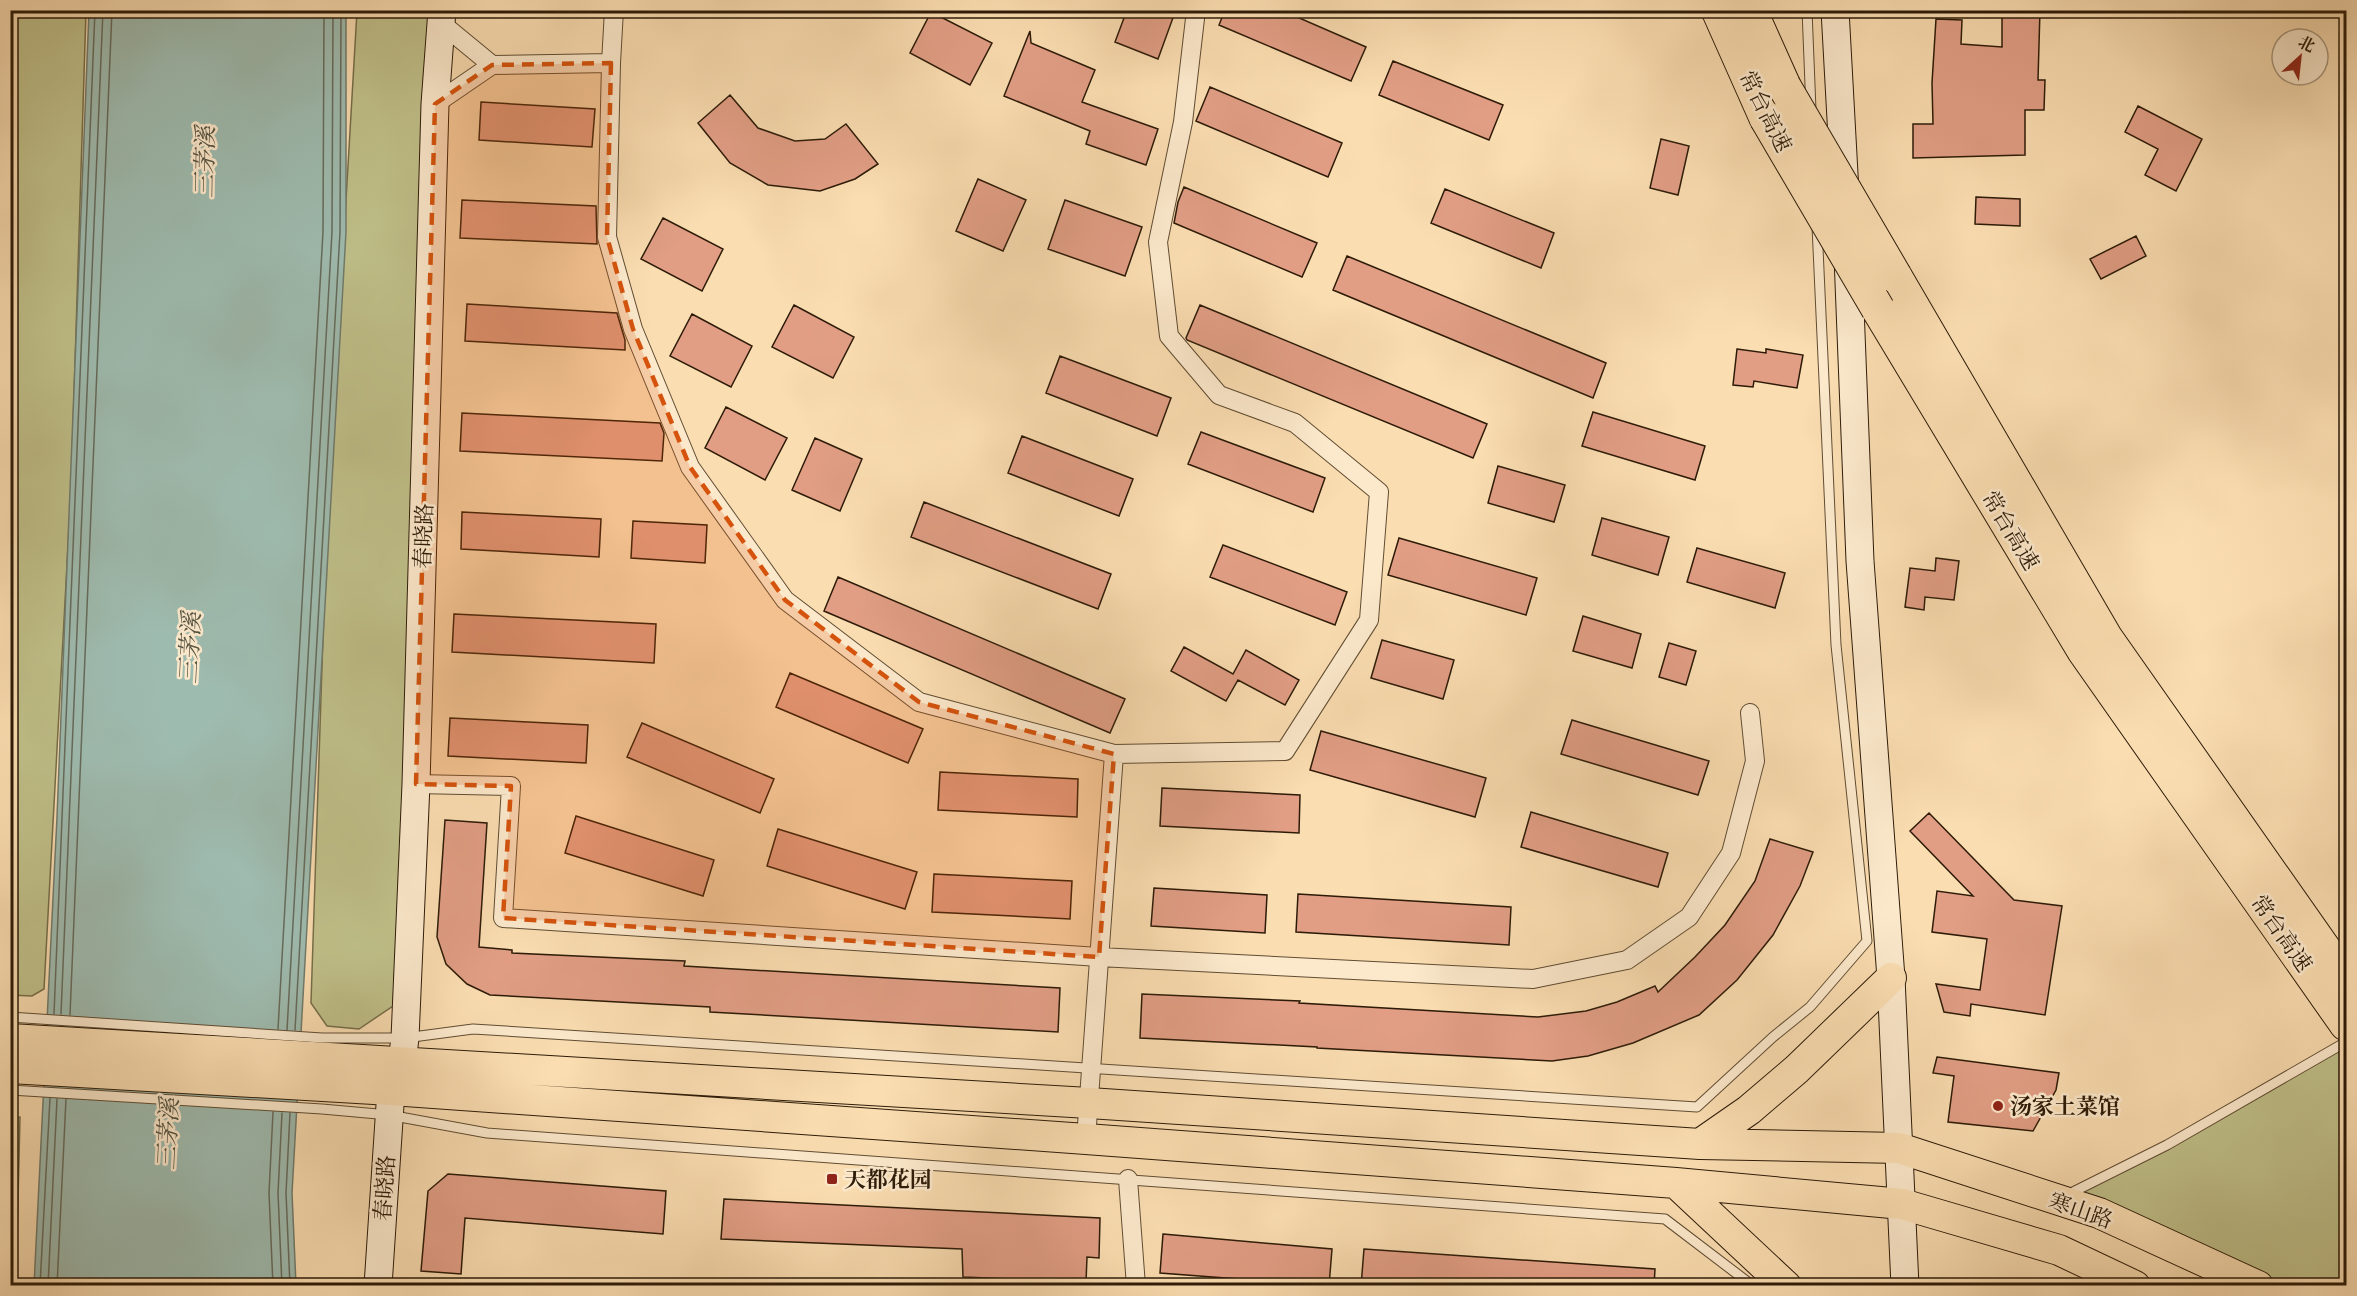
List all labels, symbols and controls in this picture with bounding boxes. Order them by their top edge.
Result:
north arrow [2270,27,2330,87]
text: 北 [2294,32,2318,59]
street label: 常台高速 [1730,66,1798,158]
water label: 三茅溪 [189,123,225,198]
street label: 常台高速 [1973,486,2045,577]
street label: 春晓路 [409,503,442,570]
water label: 三茅溪 [173,608,211,685]
street label: 常台高速 [2242,889,2318,979]
place label: 汤家土菜馆 [2010,1093,2120,1124]
water label: 三茅溪 [151,1094,189,1171]
marker: 汤家土菜馆 [1991,1099,2005,1113]
street label: 春晓路 [369,1154,404,1222]
place label: 天都花园 [844,1166,932,1197]
marker: 天都花园 [825,1172,839,1186]
street label: 寒山路 [2044,1187,2116,1238]

